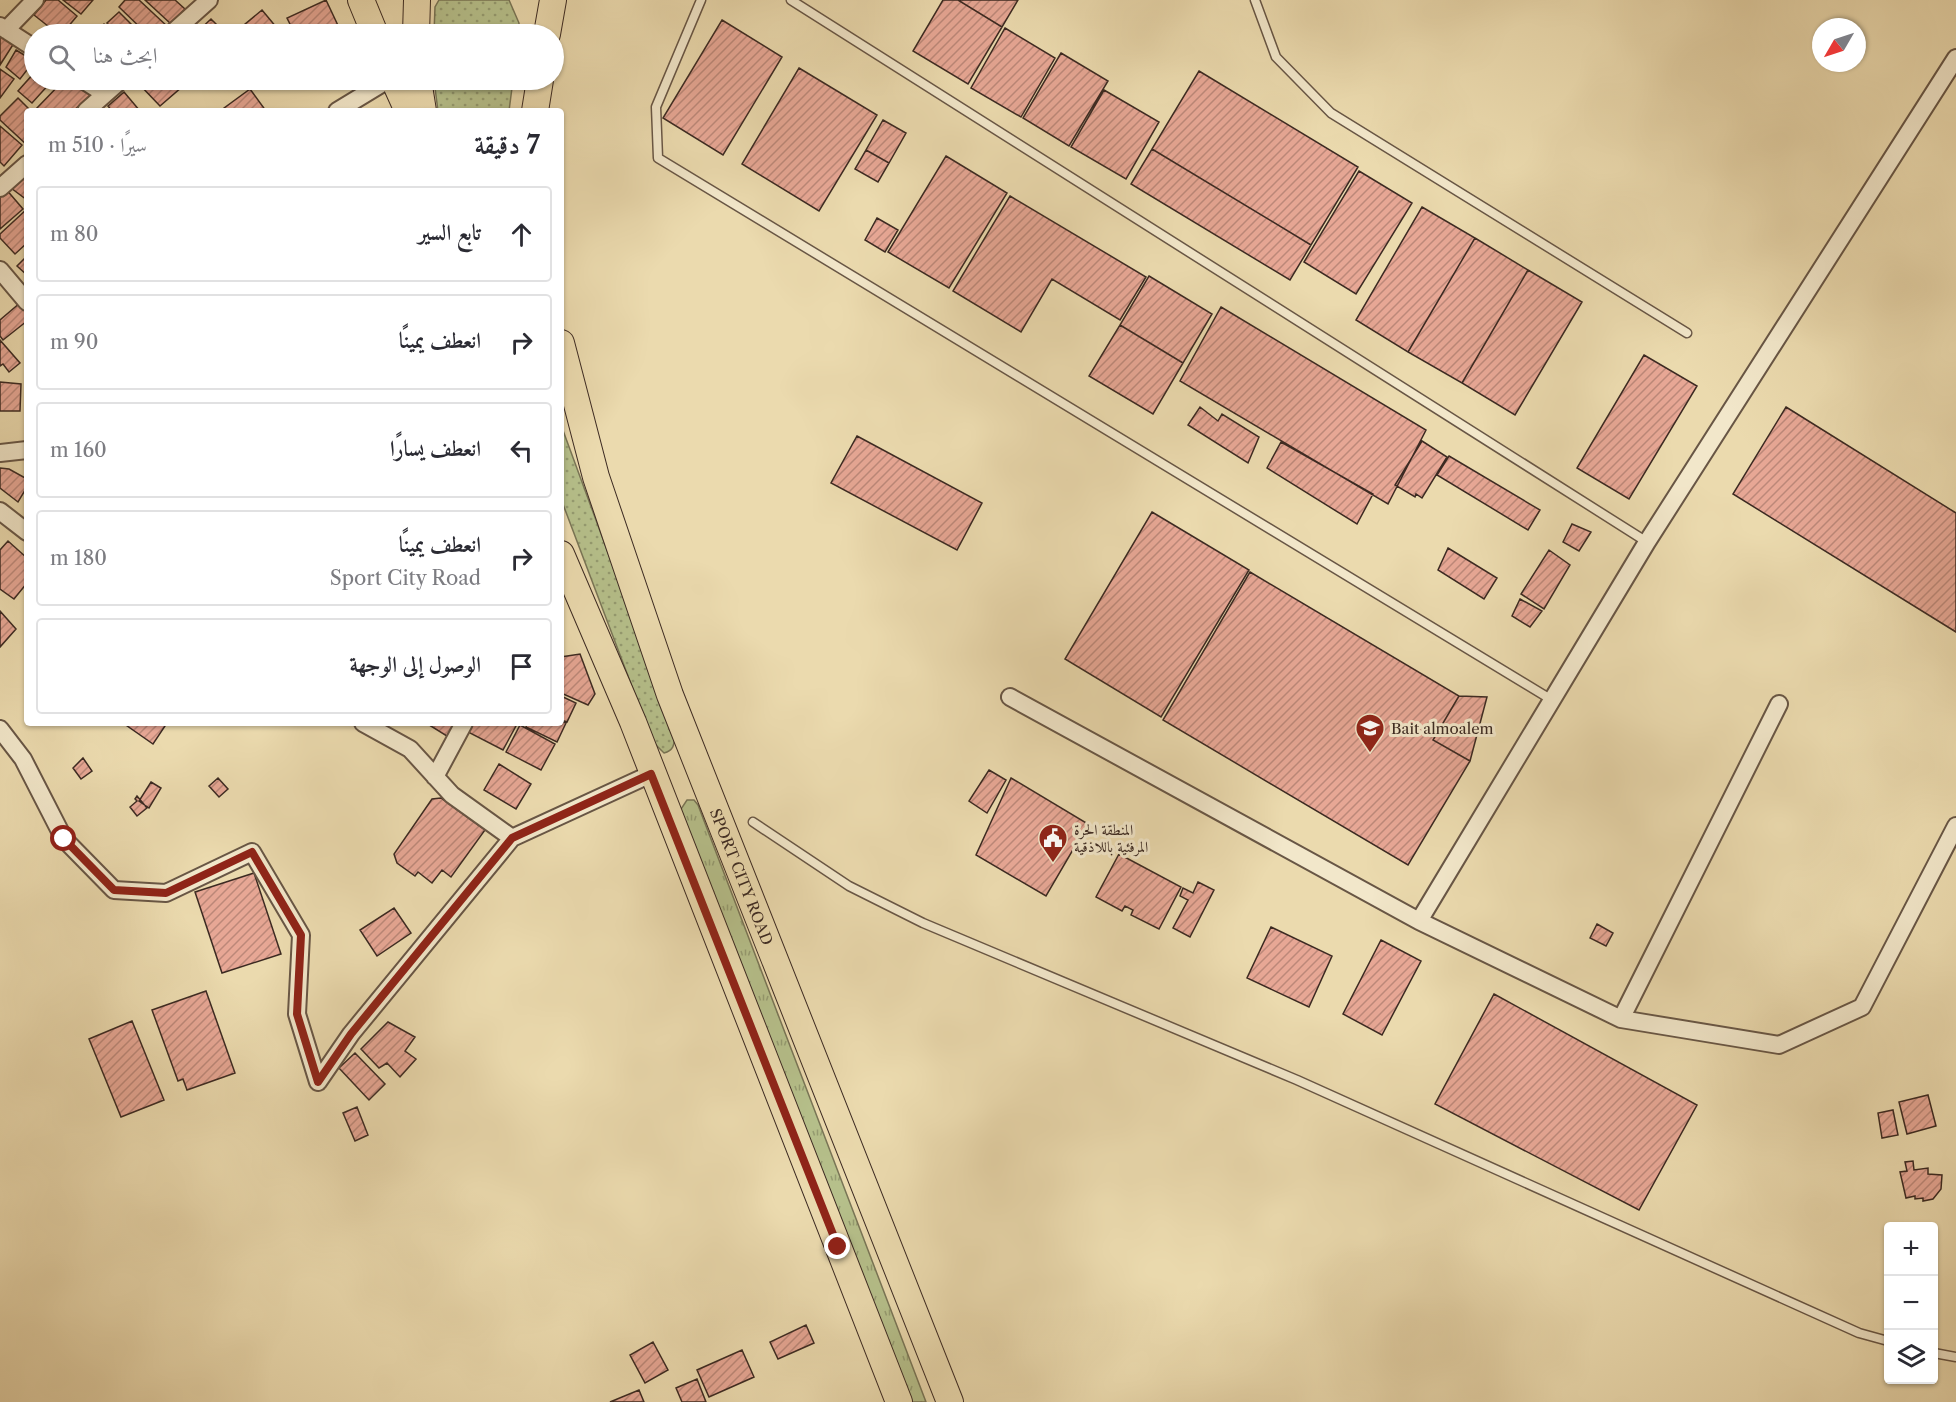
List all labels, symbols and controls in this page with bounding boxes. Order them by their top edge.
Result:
north arrow [1812,18,1866,72]
search box [24,24,564,90]
icon: search [45,41,78,74]
text: ابحث هنا [93,42,158,69]
text: 7 دقيقة [475,129,540,161]
text: سيرًا · 510 m [48,133,147,157]
icon: ahead [505,218,538,251]
text: تابع السير [418,219,481,246]
text: 80 m [50,222,99,246]
icon: right [505,326,538,359]
text: انعطف يمينًا [399,327,481,354]
text: 90 m [50,330,98,354]
icon: left [505,434,538,467]
text: انعطف يسارًا [390,435,481,462]
text: 160 m [50,438,107,462]
text: انعطف يمينًا [399,531,481,558]
icon: right [505,542,538,575]
text: 180 m [50,546,107,570]
text: Sport City Road [330,566,481,590]
icon: arrive [505,650,538,683]
text: الوصول إلى الوجهة [349,651,481,678]
school or university icon: Bait almoalem [1354,712,1386,754]
place label: Bait almoalem [1391,719,1494,738]
street label: SPORT CITY ROAD [706,805,778,948]
place label: المنطقة الحرة المرفئية باللاذقية [1074,820,1148,857]
public building icon: المنطقة الحرة المرفئية باللاذقية [1037,822,1069,864]
route start [50,825,76,851]
map controls [1884,1222,1938,1384]
button: + [1884,1222,1938,1276]
route end [824,1233,850,1259]
button: − [1884,1276,1938,1330]
button: layers [1884,1330,1938,1384]

